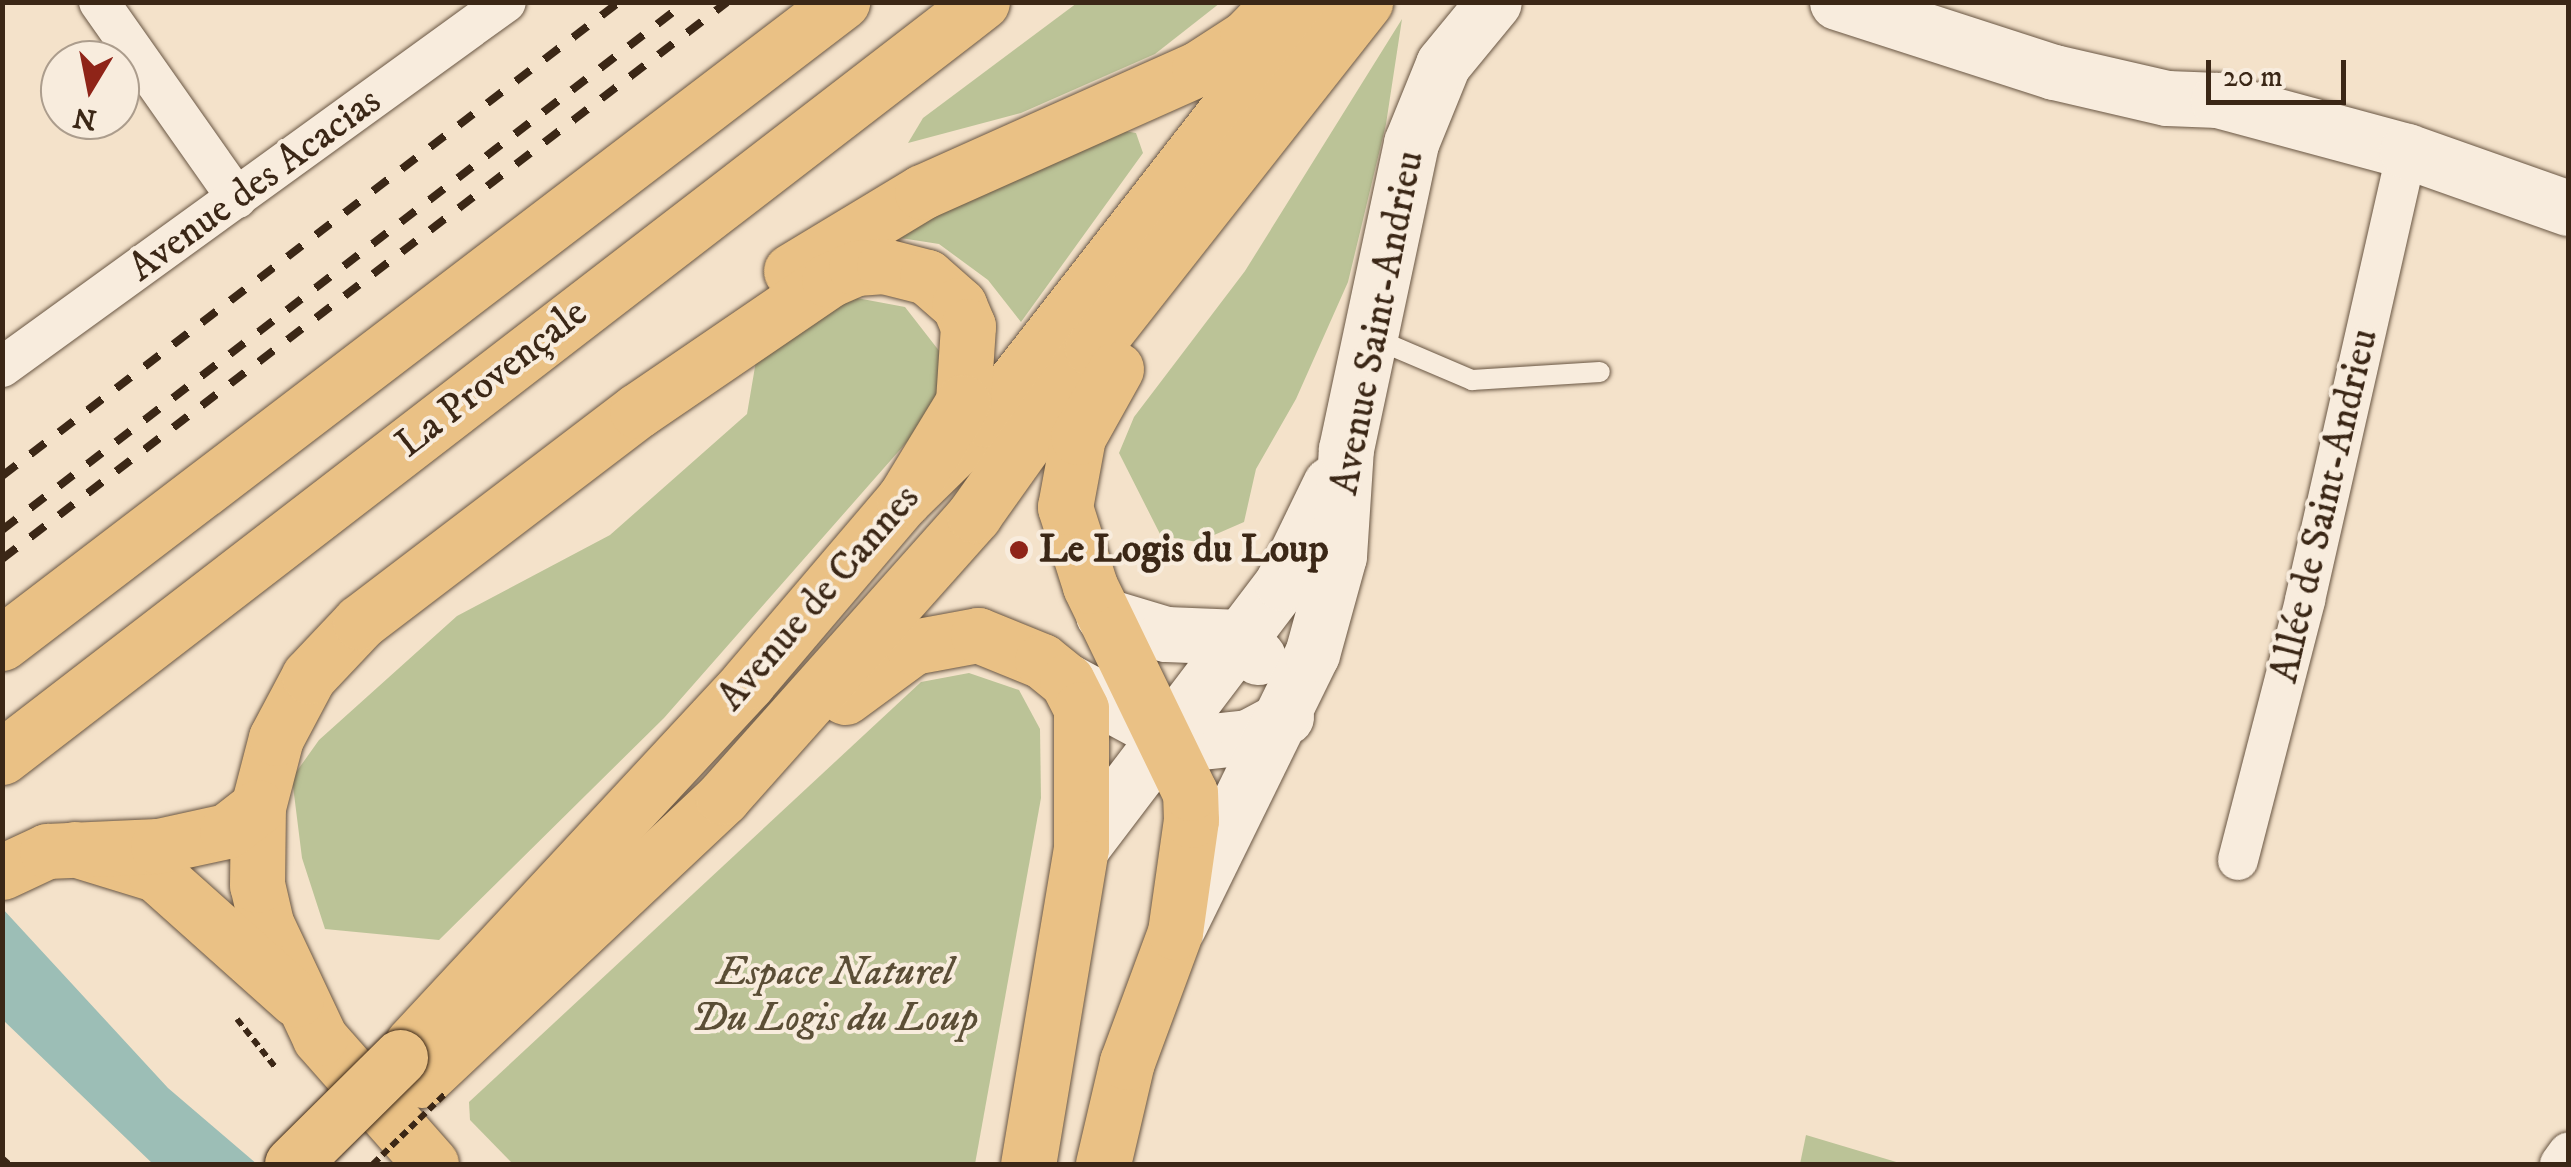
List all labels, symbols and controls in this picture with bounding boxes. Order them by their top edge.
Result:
north arrow [40,40,140,140]
scale bar [2211,40,2351,102]
text: 20 m [2223,59,2283,96]
street label: Avenue des Acacias [120,77,390,293]
text: N [71,99,99,137]
street label: Avenue Saint-Andrieu [1321,147,1435,499]
street label: La Provençale [387,289,597,469]
street label: Allée de Saint-Andrieu [2261,325,2389,687]
street label: Avenue de Cannes [708,475,930,721]
place label: Le Logis du Loup [1039,526,1328,574]
marker: Le Logis du Loup [1008,539,1030,561]
park label: Espace Naturel Du Logis du Loup [692,949,978,1043]

